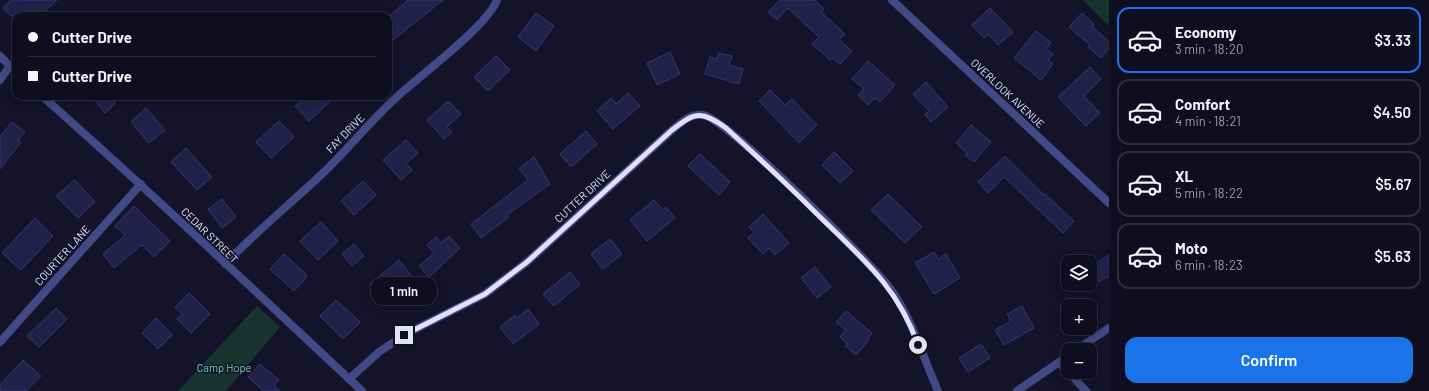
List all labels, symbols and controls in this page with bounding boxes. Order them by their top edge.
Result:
icon: car [1127,22,1163,58]
text: Economy [1175,23,1236,41]
text: Cutter Drive [52,28,132,46]
text: $3.33 [1375,31,1411,49]
text: 3 min · 18:20 [1175,41,1243,57]
street label: OVERLOOK AVENUE [969,56,1048,131]
text: Cutter Drive [52,67,132,85]
icon: car [1127,94,1163,130]
text: Comfort [1175,95,1230,113]
text: $4.50 [1373,103,1411,121]
street label: FAY DRIVE [323,110,367,155]
text: 4 min · 18:21 [1175,113,1241,129]
icon: car [1127,166,1163,202]
street label: CUTTER DRIVE [552,167,613,225]
text: XL [1175,167,1193,185]
text: $5.67 [1375,175,1411,193]
text: 5 min · 18:22 [1175,185,1243,201]
street label: CEDAR STREET [179,205,241,265]
street label: COURTER LANE [32,222,93,288]
icon: car [1127,238,1163,274]
text: Moto [1175,239,1208,257]
text: $5.63 [1375,247,1411,265]
map controls [1061,255,1097,379]
button: layers [1061,255,1097,291]
text: 6 min · 18:23 [1175,257,1243,273]
callout: 1 min [371,277,437,305]
text: 1 min [390,283,418,299]
button: + [1061,299,1097,335]
route end [395,326,413,344]
route start [909,336,927,354]
button: Confirm [1125,337,1413,383]
button: − [1061,343,1097,379]
park label: Camp Hope [197,361,251,374]

